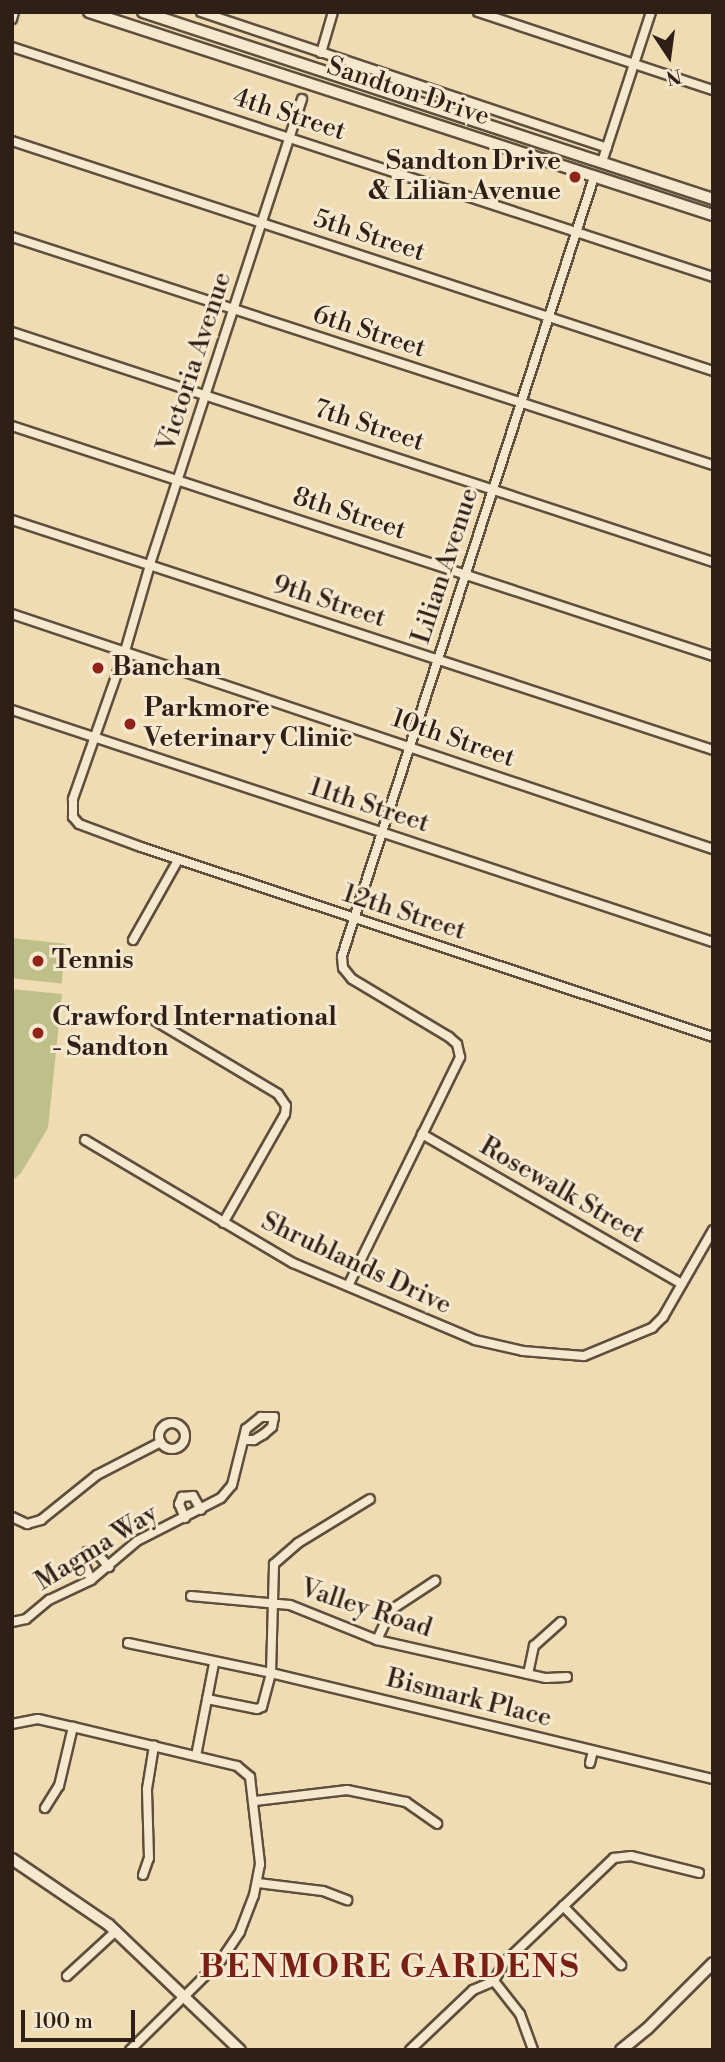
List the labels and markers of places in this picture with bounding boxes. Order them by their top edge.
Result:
place label: Sandton Drive & Lilian Avenue [368,146,561,208]
marker: Sandton Drive & Lilian Avenue [567,169,583,185]
place label: Banchan [112,652,221,684]
marker: Banchan [90,660,106,676]
place label: Parkmore Veterinary Clinic [144,693,353,754]
marker: Parkmore Veterinary Clinic [122,716,138,732]
place label: Tennis [52,945,134,977]
marker: Tennis [30,953,46,969]
place label: Crawford International - Sandton [52,1002,337,1064]
marker: Crawford International - Sandton [30,1025,46,1041]

